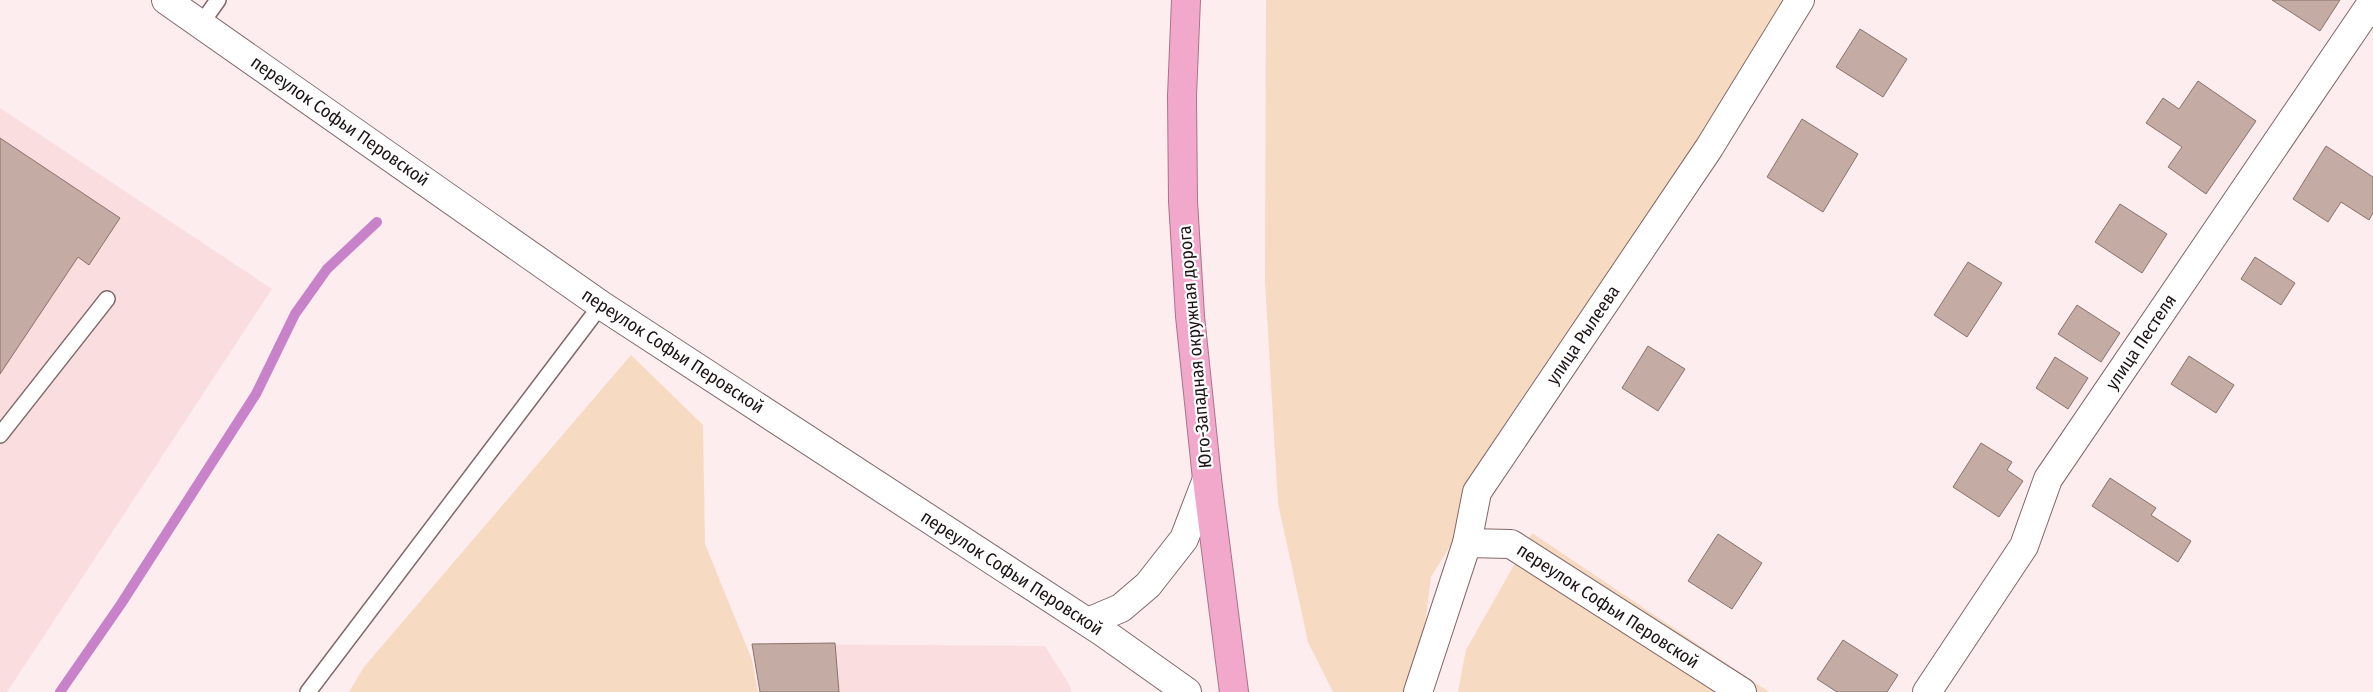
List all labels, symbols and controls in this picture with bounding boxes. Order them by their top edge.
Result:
street label: переулок Софьи Перовской [247,51,433,191]
street label: Юго-Западная окружная дорога [1173,225,1217,469]
street label: улица Рылеева [1542,281,1624,389]
street label: переулок Софьи Перовской [578,284,768,418]
street label: улица Пестеля [2101,290,2181,394]
street label: переулок Софьи Перовской [917,506,1107,640]
street label: переулок Софьи Перовской [1513,539,1703,673]

